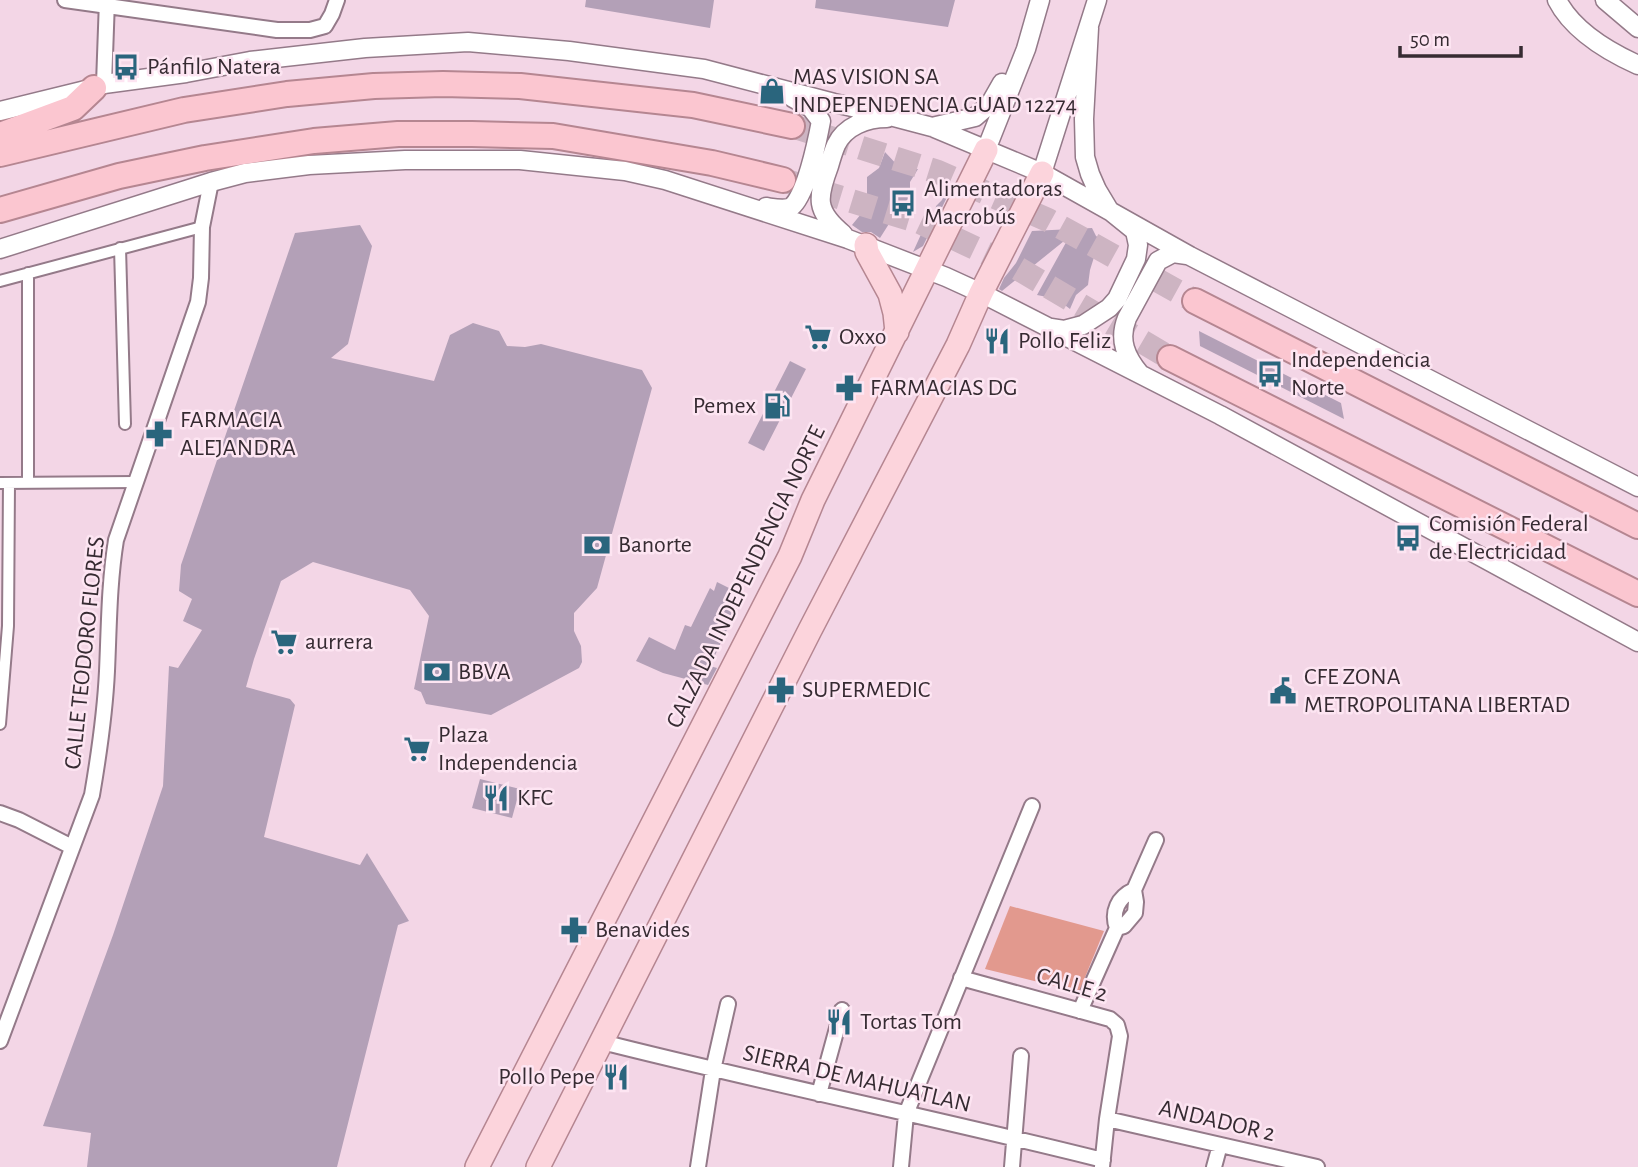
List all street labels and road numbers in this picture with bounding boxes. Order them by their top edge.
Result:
street label: CALZADA INDEPENDENCIA NORTE [662,422,830,732]
street label: CALLE TEODORO FLORES [61,535,109,771]
street label: CALLE 2 [1034,963,1110,1007]
street label: SIERRA DE MAHUATLAN [741,1041,973,1117]
street label: ANDADOR 2 [1157,1096,1277,1146]

